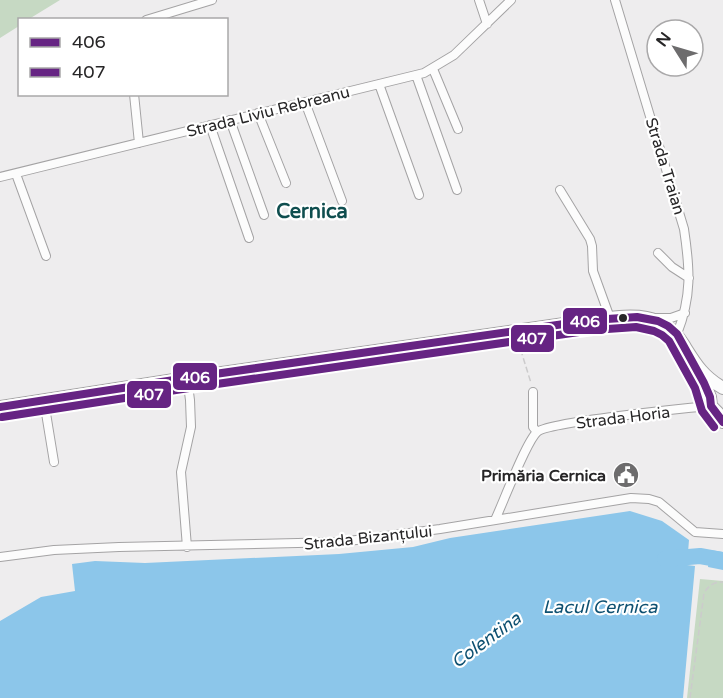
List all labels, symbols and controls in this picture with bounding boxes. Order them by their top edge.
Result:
legend [18,18,228,96]
north arrow [645,18,705,78]
text: N [652,28,676,51]
text: 406 [72,31,106,53]
text: 407 [72,61,106,83]
street label: Strada Liviu Rebreanu [185,82,352,142]
street label: Strada Traian [641,115,689,217]
district label: Cernica [276,200,348,224]
line badge: 406 [562,307,608,335]
text: 406 [570,312,600,332]
unlabelled marker [617,312,629,324]
line badge: 407 [510,324,555,353]
text: 407 [517,329,547,349]
line badge: 406 [172,362,218,391]
text: 406 [180,368,210,388]
line badge: 407 [126,380,172,409]
text: 407 [134,385,164,405]
street label: Strada Horia [575,402,671,434]
public building icon: Primăria Cernica [611,460,641,490]
place label: Primăria Cernica [481,466,606,486]
street label: Strada Bizanțului [303,521,433,555]
water label: Lacul Cernica [543,596,658,618]
water label: Colentina [447,607,526,673]

